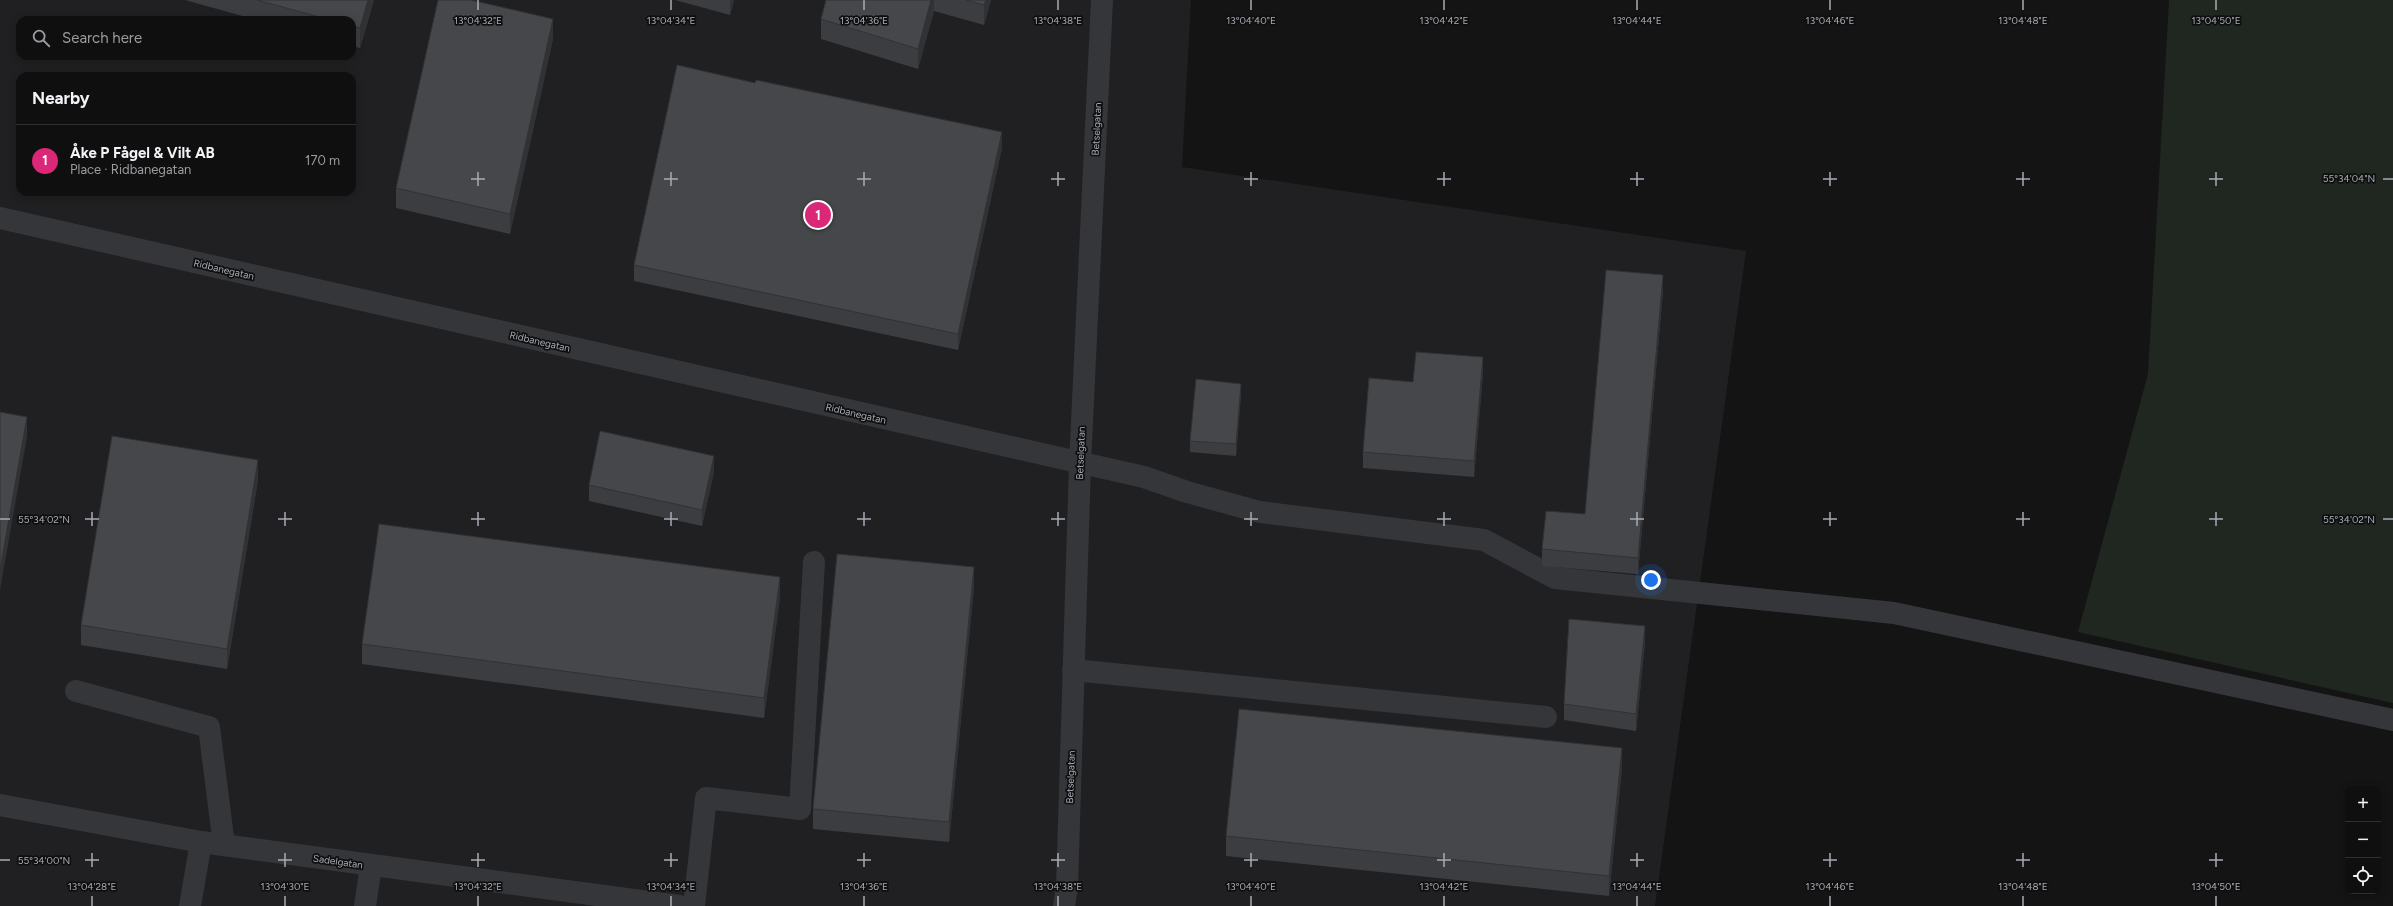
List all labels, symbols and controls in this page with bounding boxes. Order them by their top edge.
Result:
text: 13°04'32"E [454,14,502,27]
text: 13°04'34"E [647,14,695,27]
text: 13°04'36"E [840,14,888,27]
text: 13°04'38"E [1034,14,1082,27]
text: 13°04'40"E [1226,14,1276,27]
text: 13°04'42"E [1420,14,1468,27]
text: 13°04'44"E [1612,14,1662,27]
text: 13°04'46"E [1806,14,1855,27]
text: 13°04'48"E [1998,14,2048,27]
text: 13°04'50"E [2191,14,2241,27]
search box [16,16,356,60]
icon: search [30,27,52,49]
text: Search here [62,29,142,47]
text: Nearby [32,88,90,108]
street label: Betselgatan [1089,102,1104,156]
text: Åke P Fågel & Vilt AB [70,144,215,162]
text: 1 [42,153,48,168]
text: 170 m [305,153,340,168]
text: Place · Ridbanegatan [70,162,191,177]
text: 55°34'04"N [2323,172,2375,185]
pin: 1 [805,200,831,230]
street label: Ridbanegatan [192,256,256,283]
street label: Ridbanegatan [508,328,572,355]
street label: Ridbanegatan [824,400,888,427]
street label: Betselgatan [1073,426,1088,480]
text: 55°34'02"N [18,513,70,526]
text: 55°34'02"N [2323,513,2375,526]
your location [1641,570,1661,590]
street label: Betselgatan [1063,750,1078,804]
map controls [2345,786,2381,894]
button: + [2345,786,2381,822]
button: − [2345,822,2381,858]
street label: Sadelgatan [312,852,364,871]
text: 55°34'00"N [18,854,70,867]
button: locate [2345,858,2381,894]
text: 13°04'28"E [68,880,116,893]
text: 13°04'30"E [261,880,310,893]
text: 13°04'32"E [454,880,502,893]
text: 13°04'34"E [647,880,695,893]
text: 13°04'36"E [840,880,888,893]
text: 13°04'38"E [1034,880,1082,893]
text: 13°04'40"E [1226,880,1276,893]
text: 13°04'42"E [1420,880,1468,893]
text: 13°04'44"E [1612,880,1662,893]
text: 13°04'46"E [1806,880,1855,893]
text: 13°04'48"E [1998,880,2048,893]
text: 13°04'50"E [2191,880,2241,893]

